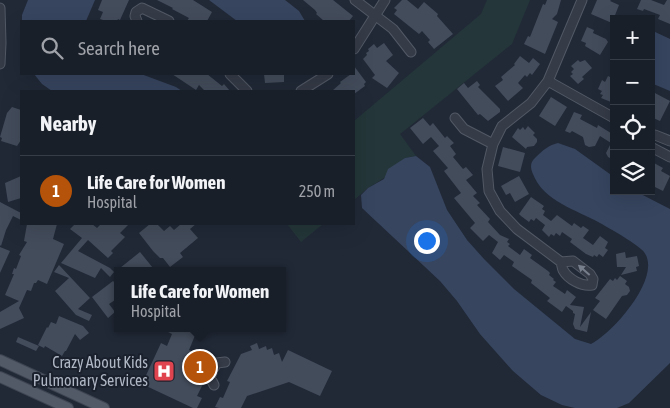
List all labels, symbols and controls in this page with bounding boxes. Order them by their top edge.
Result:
map controls [610,15,655,195]
button: + [610,15,655,60]
search box [20,20,355,75]
icon: search [38,34,66,62]
text: Search here [78,37,160,59]
button: − [610,60,655,105]
button: locate [610,105,655,150]
text: Nearby [40,111,96,135]
button: layers [610,150,655,195]
text: Life Care for Women [87,171,225,193]
text: 1 [52,182,60,200]
text: 250 m [299,182,335,200]
text: Hospital [87,193,137,211]
your location [414,228,440,254]
one-way arrow [578,265,591,276]
popup [114,267,286,332]
text: Life Care for Women [131,280,269,302]
text: Hospital [131,302,181,320]
pin: 1 [184,348,216,386]
place label: Crazy About Kids Pulmonary Services [33,353,148,390]
hospital icon: Crazy About Kids Pulmonary Services [152,359,176,383]

